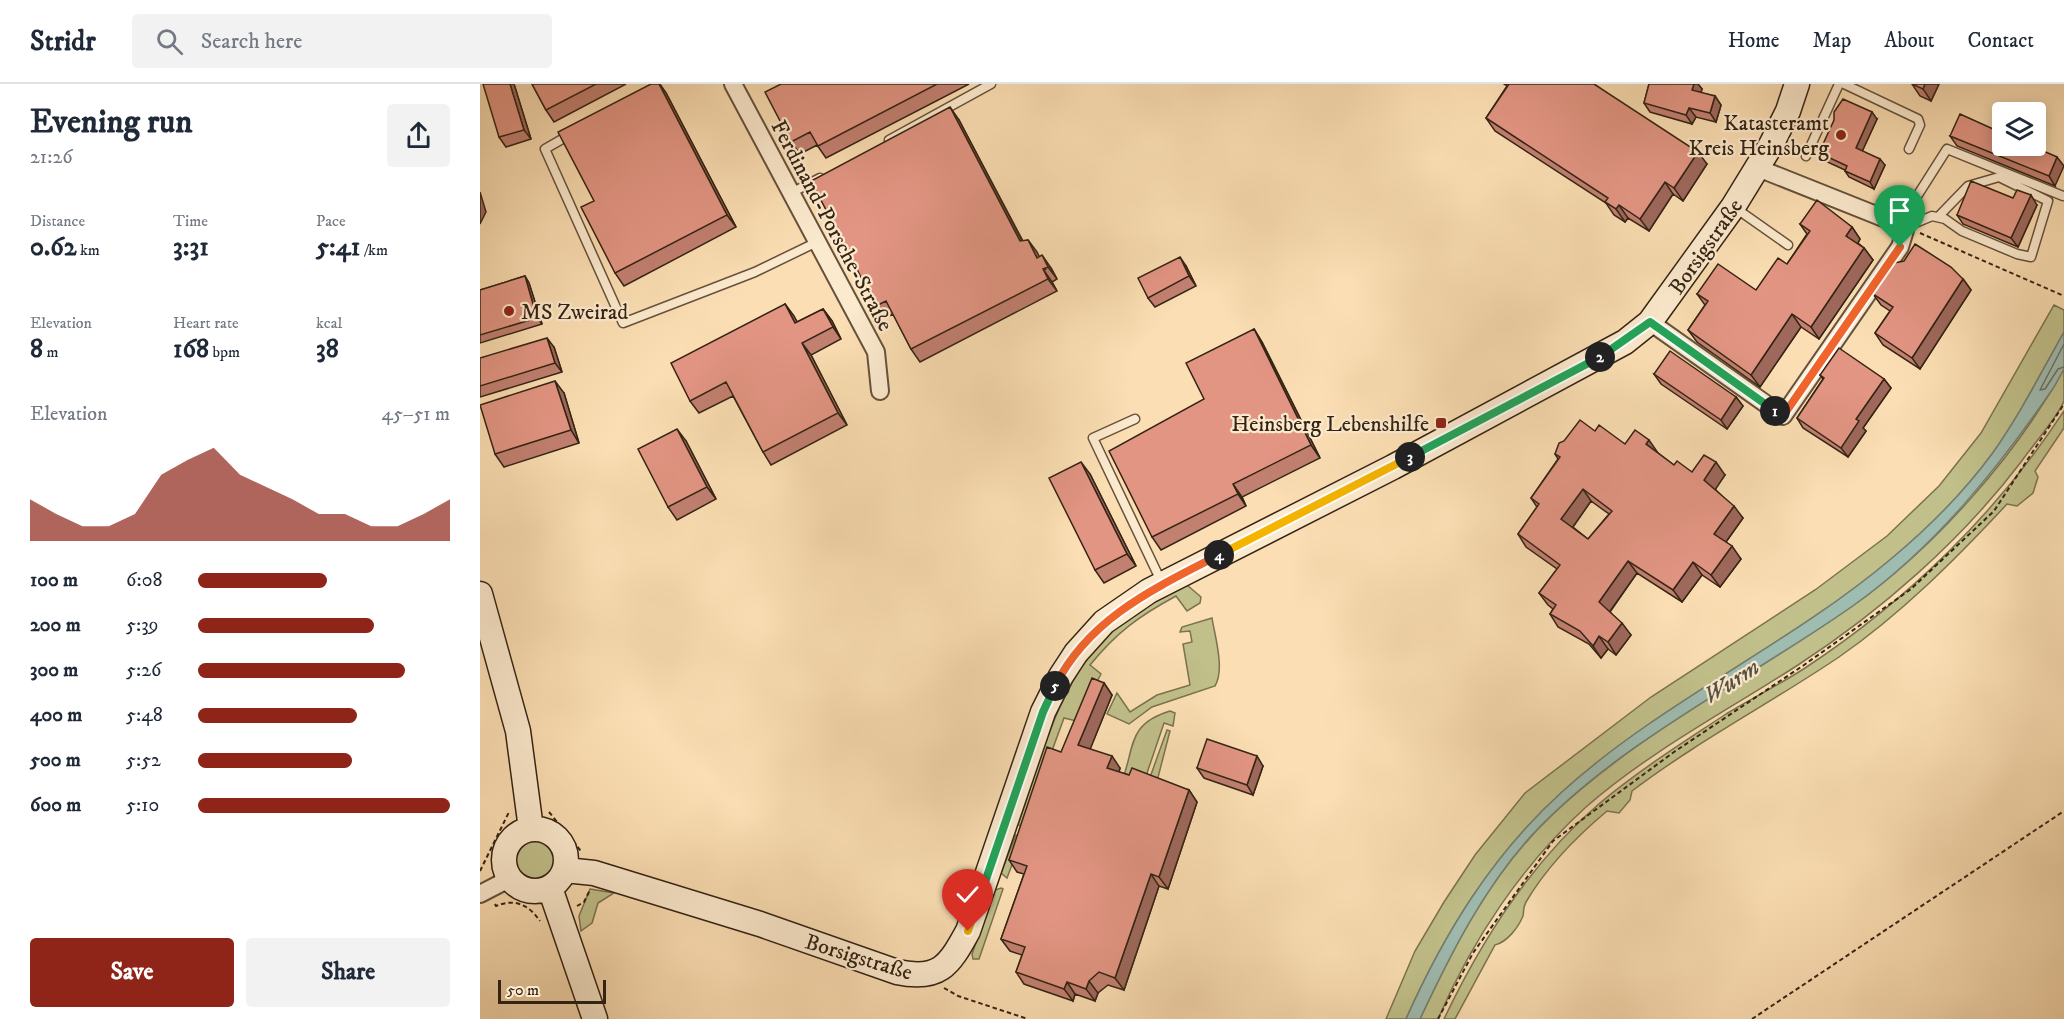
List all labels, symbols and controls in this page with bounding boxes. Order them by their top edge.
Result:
search box [132,14,552,68]
text: Stridr [30,24,96,59]
icon: search [153,25,186,58]
text: Search here [201,28,302,55]
text: Home [1728,28,1780,54]
text: Map [1813,28,1851,54]
text: About [1884,28,1935,54]
text: Contact [1968,28,2034,54]
text: Evening run [30,102,192,143]
map controls [1992,102,2046,156]
button: layers [1992,102,2046,156]
button: share [387,104,450,167]
place label: Katasteramt Kreis Heinsberg [1688,110,1829,162]
street label: Ferdinand-Porsche-Straße [765,116,899,336]
marker: Katasteramt Kreis Heinsberg [1834,128,1848,142]
text: 21:26 [30,145,73,170]
pin [1874,185,1925,247]
street label: Borsigstraße [1663,194,1749,300]
icon: arrive [1883,194,1916,227]
text: Distance [30,211,85,231]
text: Time [173,211,208,231]
text: Pace [316,211,346,231]
text: 0.62 [30,231,76,264]
text: 3:31 [173,231,209,264]
text: 5:41 [316,231,360,264]
text: km [76,240,100,260]
text: /km [360,240,388,260]
place label: MS Zweirad [521,299,628,326]
marker: MS Zweirad [502,304,516,318]
text: Elevation [30,313,92,333]
text: Heart rate [173,313,239,333]
text: kcal [316,313,342,333]
text: 8 [30,333,43,366]
text: 168 [173,333,209,366]
text: 38 [316,333,339,366]
text: m [43,342,58,362]
text: bpm [209,342,240,362]
pin: 2 [1585,342,1615,372]
text: 2 [1596,347,1604,367]
pin: 1 [1760,396,1790,426]
text: 1 [1772,401,1778,421]
text: Elevation [30,402,107,427]
text: 45–51 m [382,402,450,427]
place label: Heinsberg Lebenshilfe [1231,411,1429,438]
marker: Heinsberg Lebenshilfe [1434,416,1448,430]
pin: 3 [1395,442,1425,472]
text: 3 [1407,447,1413,467]
pin: 4 [1204,540,1234,570]
text: 4 [1214,545,1224,565]
text: 100 m [30,568,78,593]
text: 6:08 [126,568,162,593]
text: 200 m [30,613,81,638]
text: 5:39 [126,613,159,638]
water label: Wurm [1698,653,1765,711]
text: 300 m [30,658,78,683]
text: 5:26 [126,658,161,683]
pin: 5 [1040,671,1070,701]
text: 5 [1051,676,1059,696]
text: 400 m [30,703,82,728]
text: 5:48 [126,703,163,728]
text: 500 m [30,748,81,773]
text: 5:52 [126,748,161,773]
text: 600 m [30,793,81,818]
text: 5:10 [126,793,159,818]
pin [942,869,993,931]
icon: check [951,878,984,911]
street label: Borsigstraße [802,928,915,987]
button: Save [30,938,234,1007]
button: Share [246,938,450,1007]
scale bar [498,977,606,1004]
text: 50 m [507,980,539,1000]

